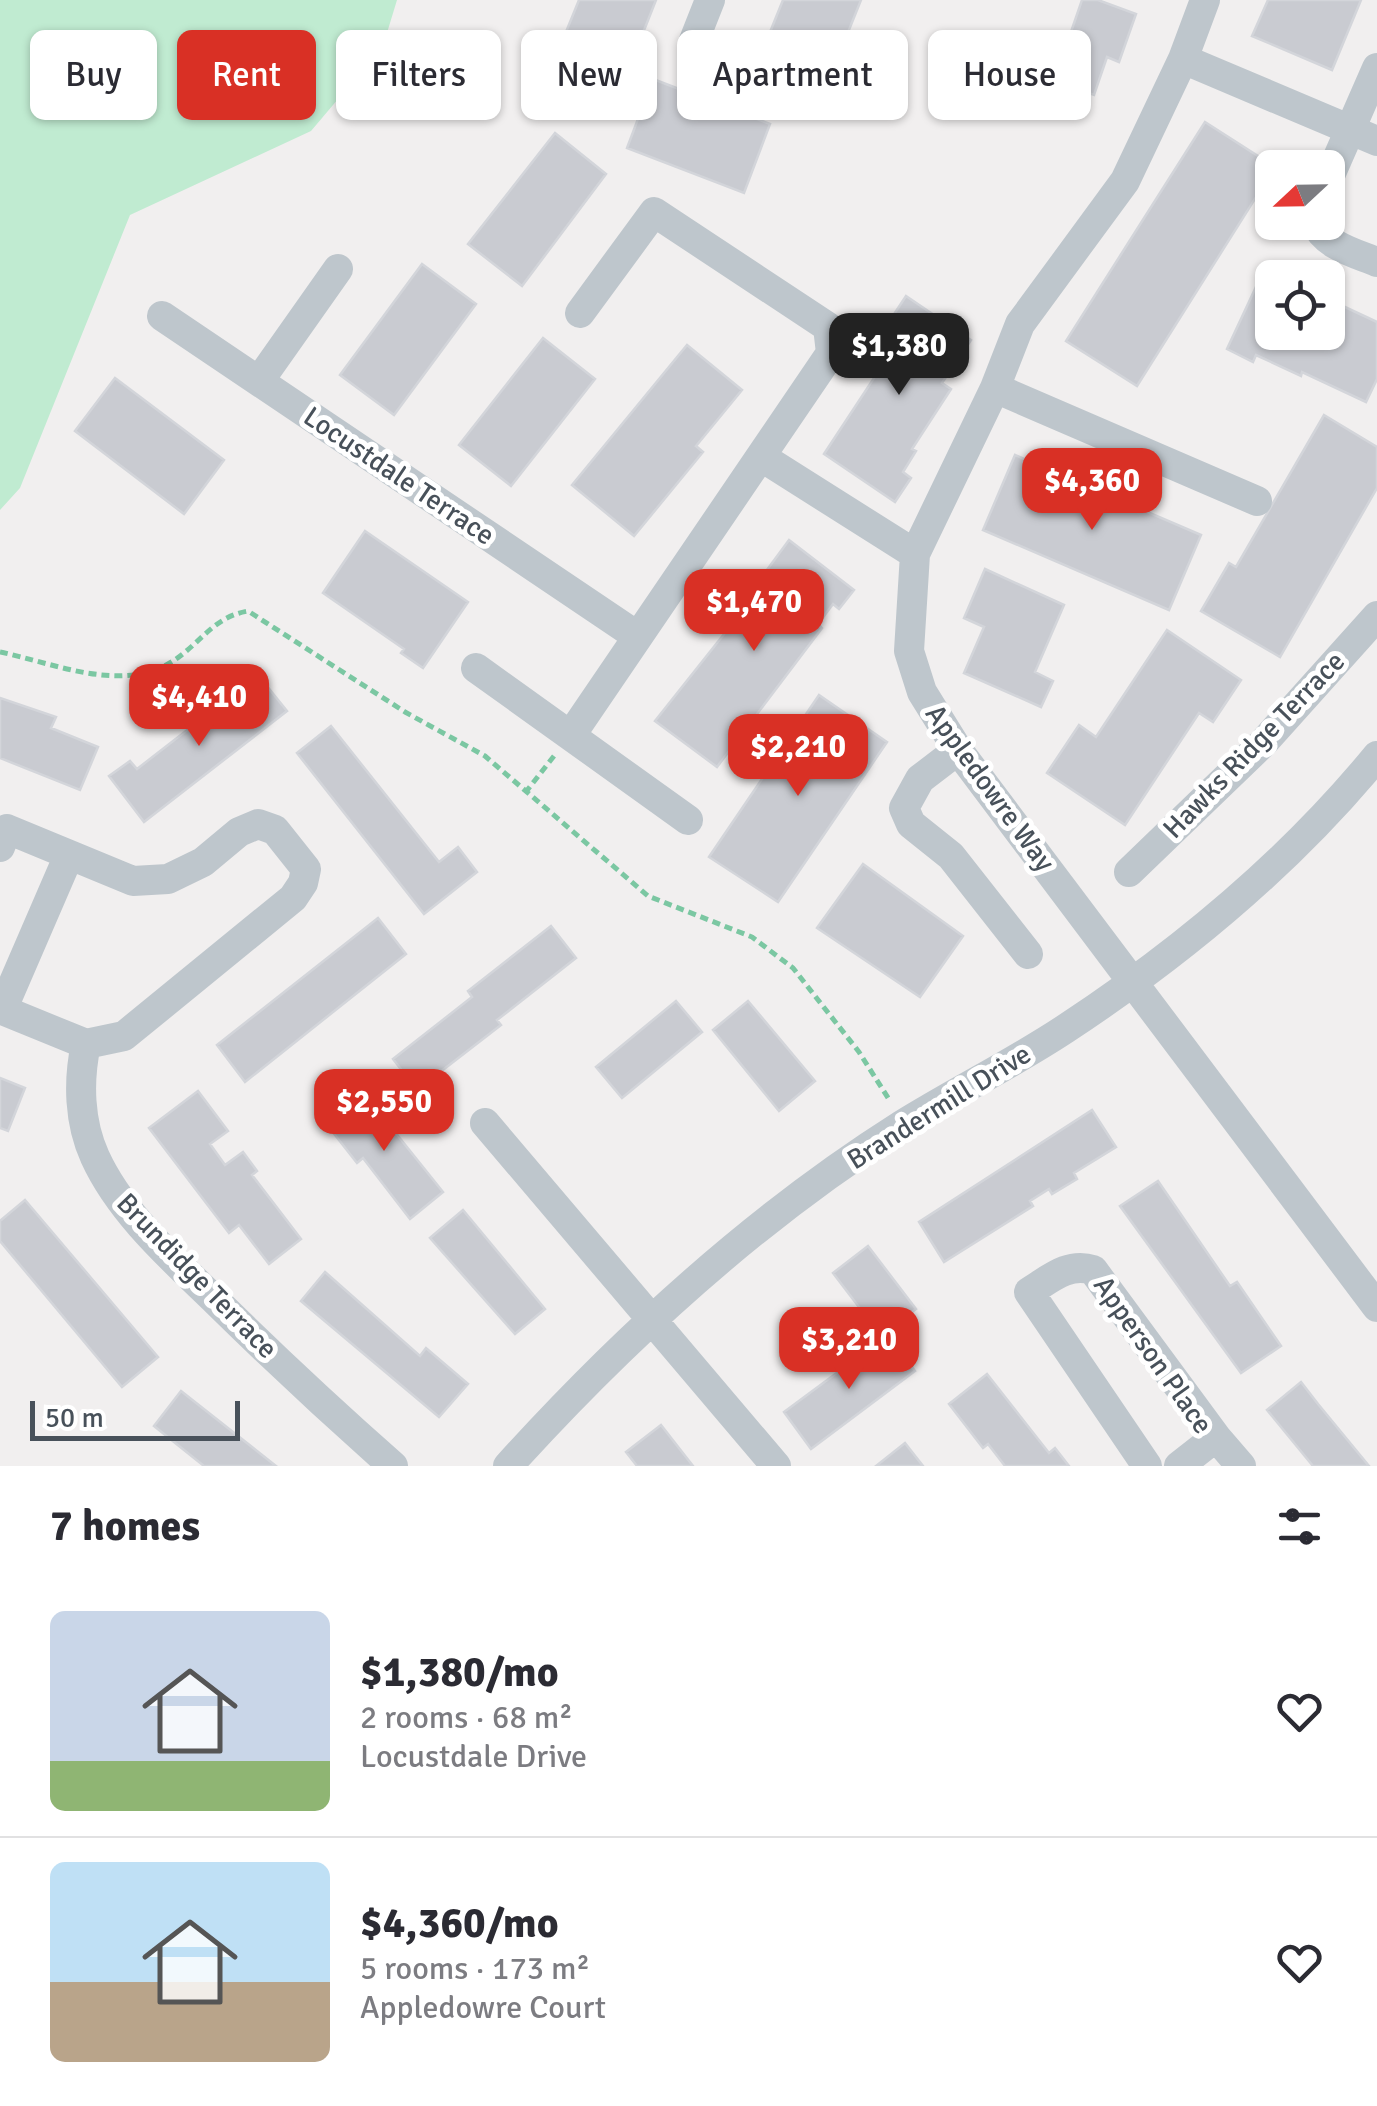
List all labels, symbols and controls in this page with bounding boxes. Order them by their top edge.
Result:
chip: Buy [30,30,157,120]
chip: Rent [177,30,316,120]
chip: Filters [336,30,501,120]
chip: New [521,30,657,120]
chip: Apartment [677,30,908,120]
chip: House [928,30,1091,120]
north arrow [1255,150,1345,240]
map controls [1255,150,1345,350]
button: locate [1255,260,1345,350]
pin: $1,380 [818,313,980,398]
text: $1,380 [851,326,947,365]
street label: Locustdale Terrace [297,400,501,552]
pin: $4,360 [1011,448,1173,533]
text: $4,360 [1044,461,1140,500]
pin: $1,470 [673,569,835,654]
text: $1,470 [706,582,802,621]
street label: Hawks Ridge Terrace [1156,644,1352,846]
pin: $4,410 [118,664,280,749]
text: $4,410 [151,677,247,716]
street label: Appledowre Way [918,698,1062,878]
pin: $2,210 [717,714,879,799]
text: $2,210 [750,727,846,766]
street label: Brandermill Drive [841,1037,1037,1177]
pin: $2,550 [303,1069,465,1154]
text: $2,550 [336,1082,432,1121]
street label: Brundidge Terrace [110,1186,284,1366]
street label: Apperson Place [1086,1270,1220,1440]
pin: $3,210 [768,1307,930,1392]
text: $3,210 [801,1320,897,1359]
scale bar [30,1396,240,1440]
text: 50 m [45,1401,104,1435]
icon: filters [1272,1499,1327,1554]
text: 7 homes [50,1501,200,1552]
text: $1,380/mo [360,1647,559,1698]
icon: home [130,1651,250,1771]
icon: heart [1272,1684,1327,1739]
text: 2 rooms · 68 m² [360,1698,573,1737]
text: Locustdale Drive [360,1737,587,1776]
text: $4,360/mo [360,1898,559,1949]
icon: home [130,1902,250,2022]
icon: heart [1272,1935,1327,1990]
text: 5 rooms · 173 m² [360,1949,590,1988]
text: Appledowre Court [360,1988,606,2027]

